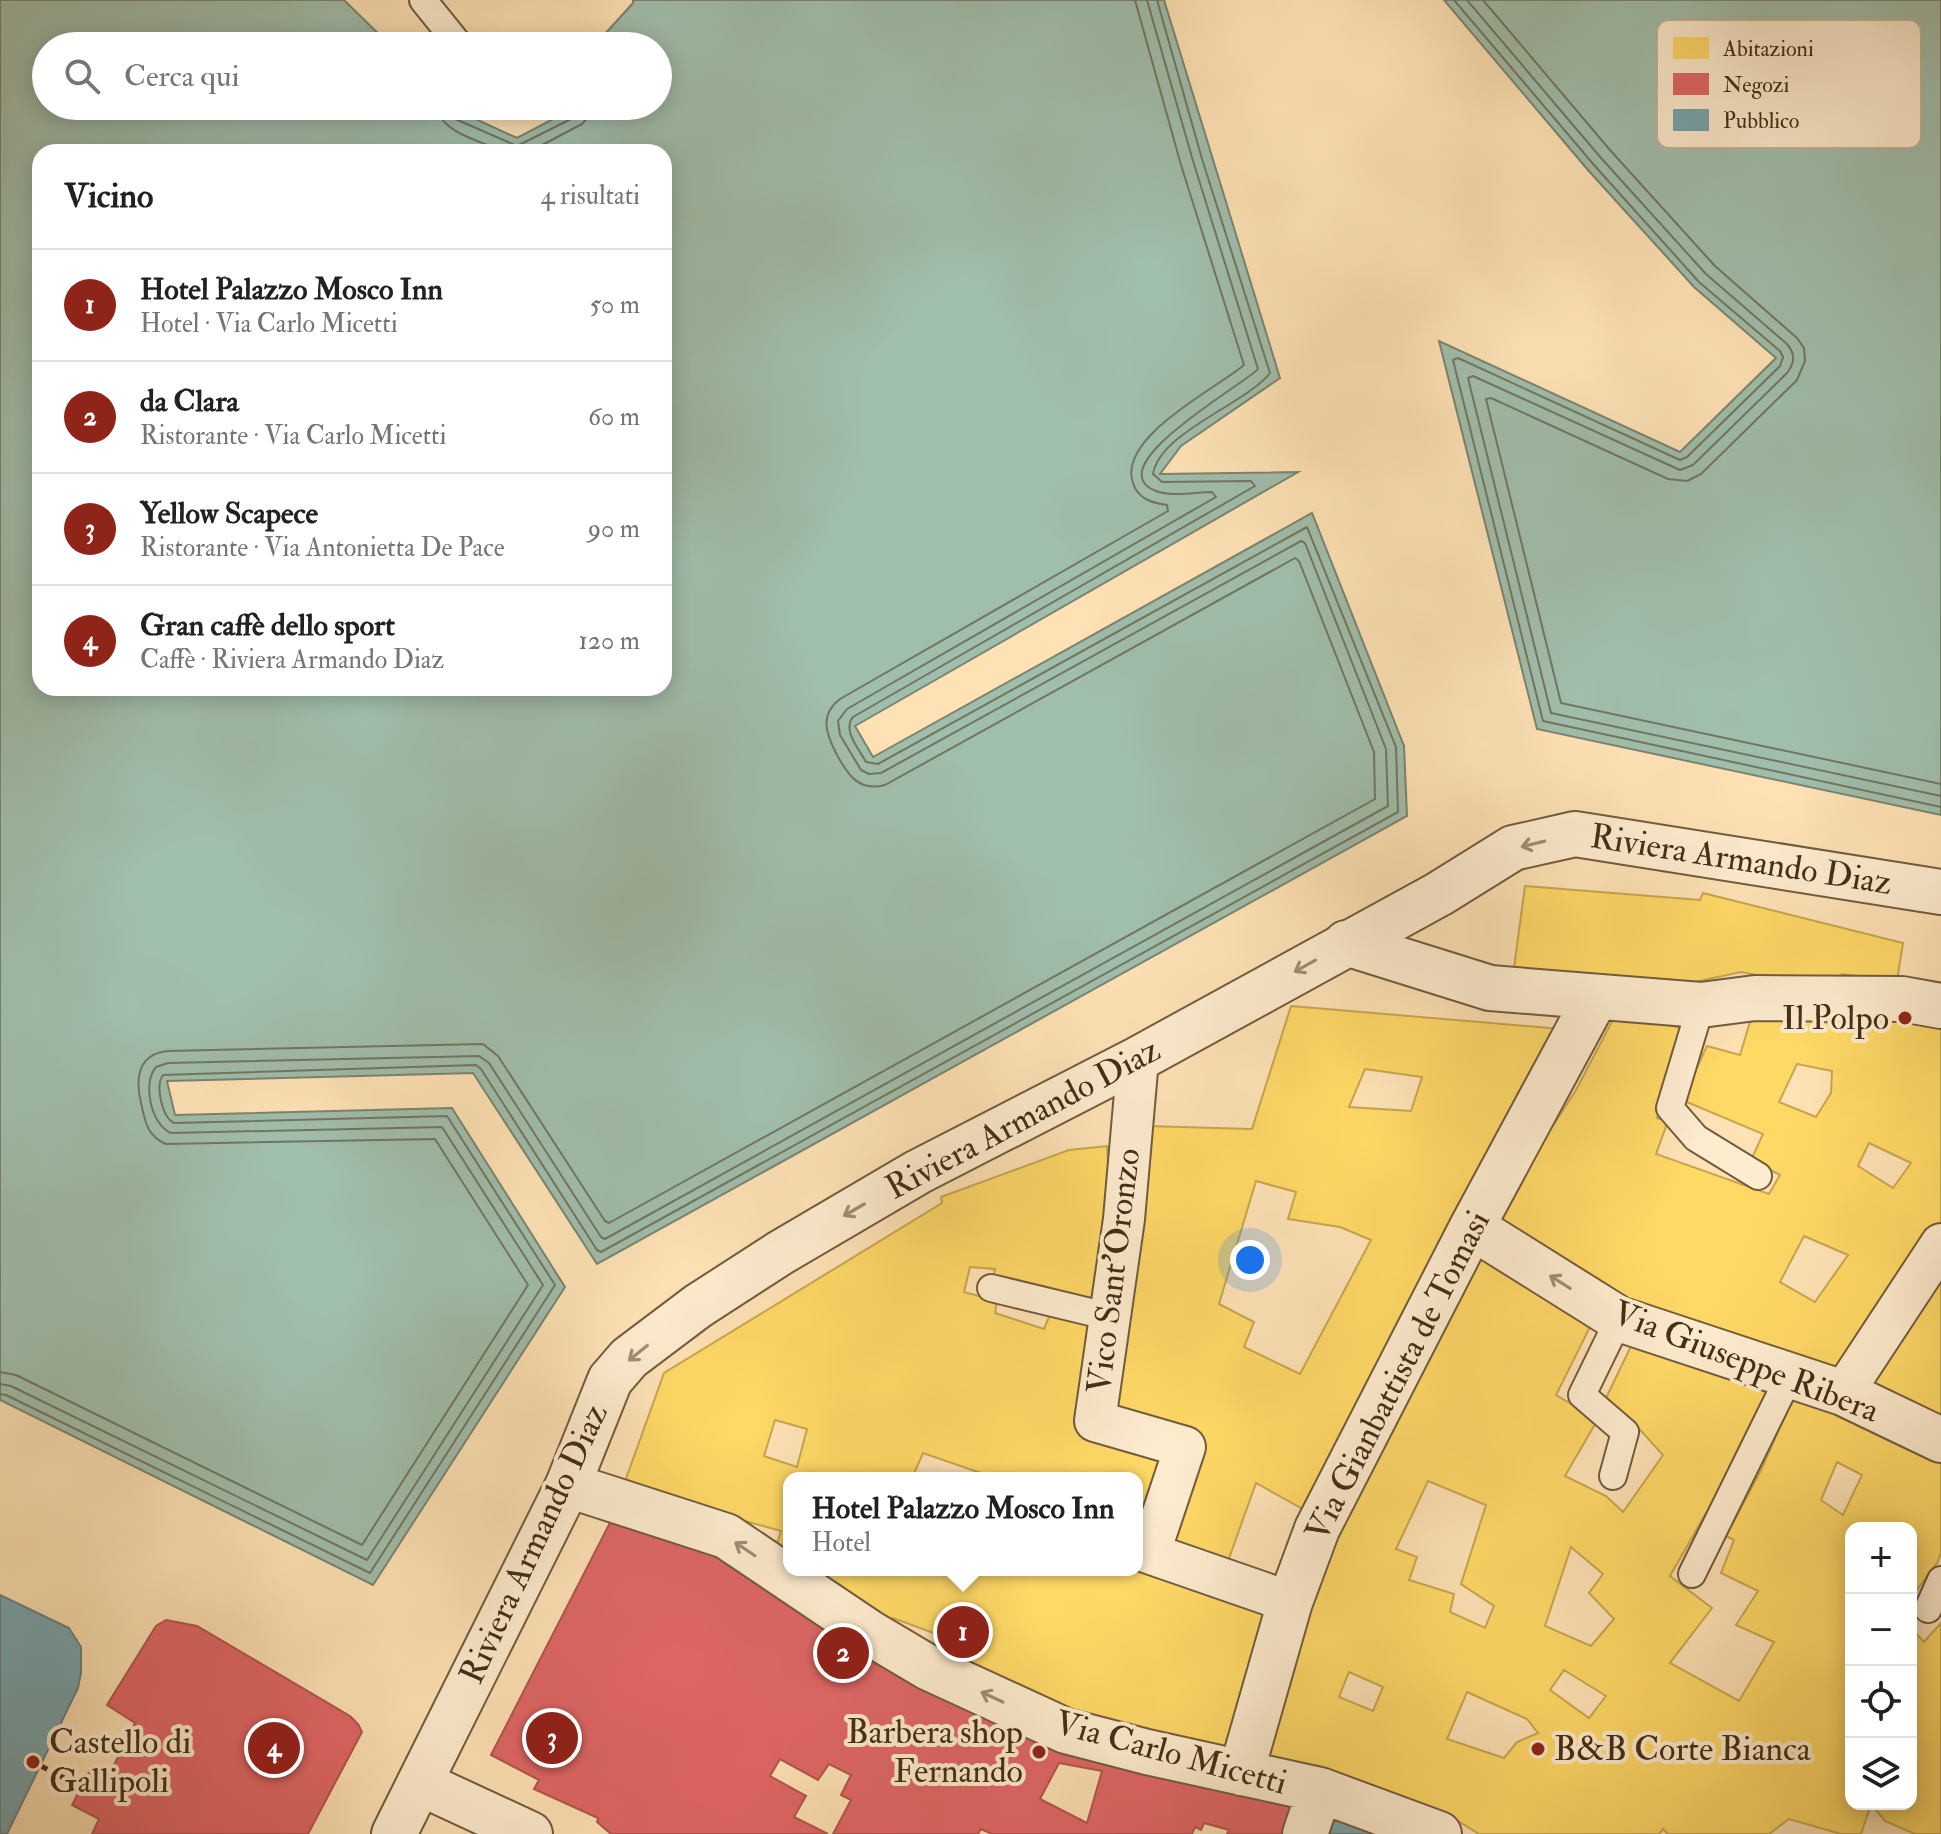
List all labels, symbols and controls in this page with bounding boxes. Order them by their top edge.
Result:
legend [1657,20,1921,148]
search box [32,32,672,120]
text: Abitazioni [1722,35,1814,63]
icon: search [60,54,104,98]
text: Cerca qui [124,58,240,95]
text: Negozi [1723,71,1789,99]
text: Pubblico [1723,107,1799,135]
text: Vicino [64,175,153,218]
text: 4 risultati [541,180,640,212]
text: Hotel Palazzo Mosco Inn [140,271,443,308]
text: 1 [85,289,95,321]
text: 50 m [590,289,640,321]
text: Hotel · Via Carlo Micetti [140,308,398,340]
text: da Clara [140,383,239,420]
text: 2 [83,401,97,433]
text: 60 m [588,401,640,433]
text: Ristorante · Via Carlo Micetti [140,420,446,452]
text: Yellow Scapece [140,495,318,532]
text: 3 [85,513,95,545]
text: 90 m [588,513,640,545]
text: Ristorante · Via Antonietta De Pace [140,532,505,564]
text: Gran caffè dello sport [140,607,395,644]
text: 4 [83,625,97,657]
text: 120 m [579,625,640,657]
text: Caffè · Riviera Armando Diaz [140,644,444,676]
street label: Riviera Armando Diaz [1587,815,1895,905]
one-way arrow [1521,837,1546,852]
one-way arrow [1293,959,1317,975]
place label: Il Polpo [1782,997,1889,1040]
marker: Il Polpo [1896,1009,1914,1027]
street label: Riviera Armando Diaz [879,1029,1167,1209]
street label: Vico Sant'Oronzo [1078,1146,1150,1396]
one-way arrow [843,1202,866,1218]
street label: Via Gianbattista de Tomasi [1296,1204,1500,1548]
your location [1230,1240,1270,1280]
one-way arrow [1549,1274,1572,1290]
street label: Via Giuseppe Ribera [1607,1291,1886,1433]
one-way arrow [627,1343,648,1361]
street label: Riviera Armando Diaz [450,1397,618,1691]
popup [783,1472,1143,1576]
text: Hotel Palazzo Mosco Inn [812,1490,1114,1527]
map controls [1845,1522,1917,1810]
button: + [1845,1522,1917,1594]
text: Hotel [812,1527,871,1559]
one-way arrow [734,1541,757,1557]
button: − [1845,1594,1917,1666]
pin: 1 [937,1602,989,1662]
pin: 2 [817,1623,869,1683]
button: locate [1845,1666,1917,1738]
one-way arrow [980,1688,1004,1703]
street label: Via Carlo Micetti [1050,1701,1292,1805]
pin: 3 [526,1708,578,1768]
place label: Barbera shop Fernando [846,1711,1023,1793]
pin: 4 [248,1718,300,1778]
place label: Castello di Gallipoli [49,1721,191,1803]
place label: B&B Corte Bianca [1554,1728,1812,1771]
button: layers [1845,1738,1917,1810]
marker: B&B Corte Bianca [1529,1740,1547,1758]
marker: Barbera shop Fernando [1030,1743,1048,1761]
marker: Castello di Gallipoli [24,1753,42,1771]

